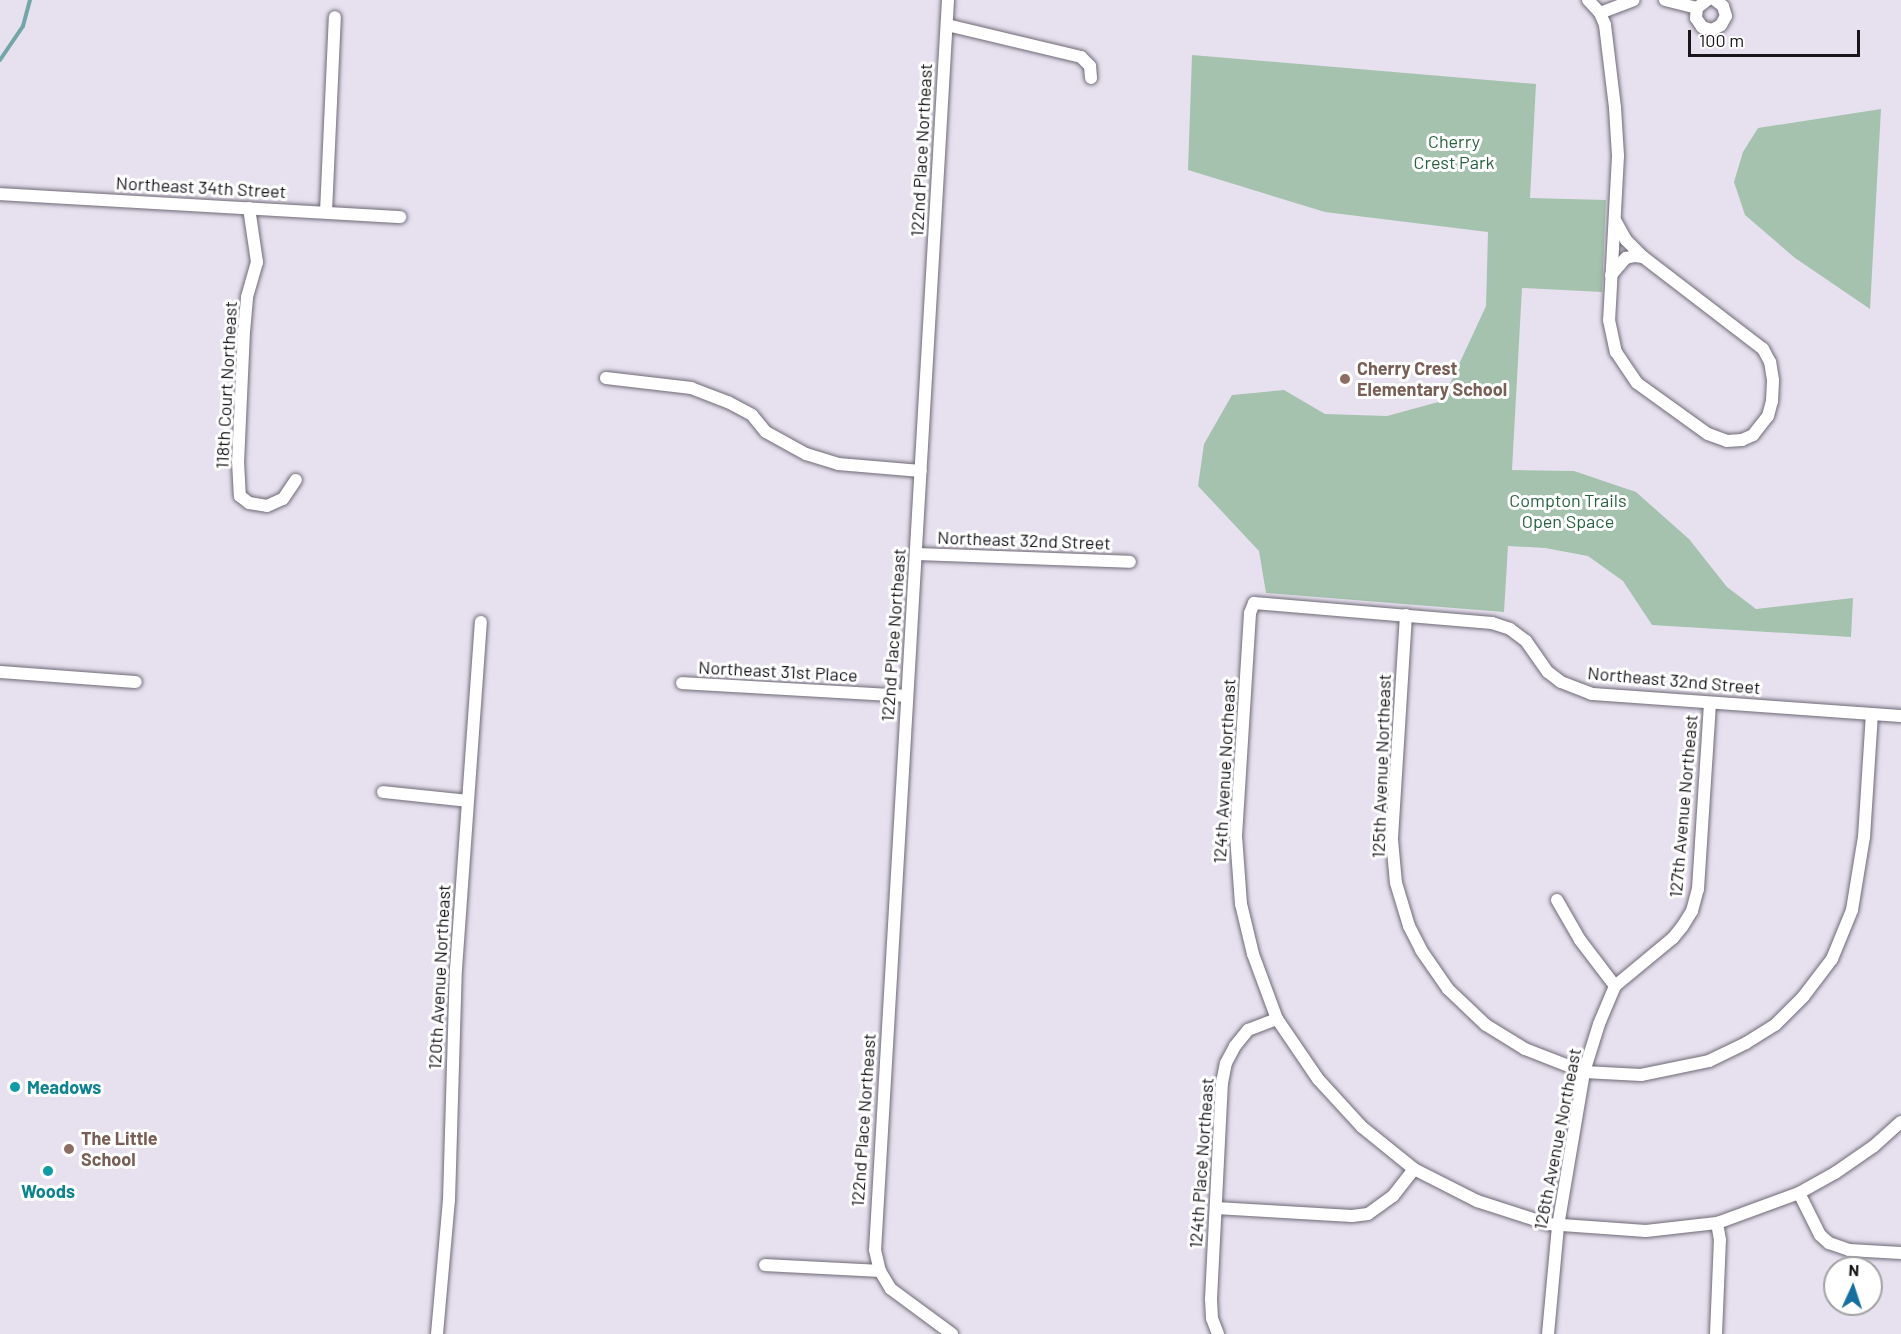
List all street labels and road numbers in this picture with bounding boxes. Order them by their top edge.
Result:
street label: 122nd Place Northeast [906,63,936,237]
street label: Northeast 34th Street [115,172,287,202]
street label: 118th Court Northeast [211,301,241,469]
street label: Northeast 32nd Street [937,526,1111,554]
street label: 122nd Place Northeast [876,548,910,722]
street label: Northeast 31st Place [698,656,858,686]
street label: Northeast 32nd Street [1587,662,1761,698]
street label: 125th Avenue Northeast [1367,673,1395,859]
street label: 124th Avenue Northeast [1208,678,1240,864]
street label: 127th Avenue Northeast [1664,713,1702,899]
street label: 120th Avenue Northeast [423,884,455,1070]
street label: 122nd Place Northeast [846,1033,880,1207]
street label: 126th Avenue Northeast [1529,1046,1585,1232]
street label: 124th Place Northeast [1184,1077,1218,1249]

